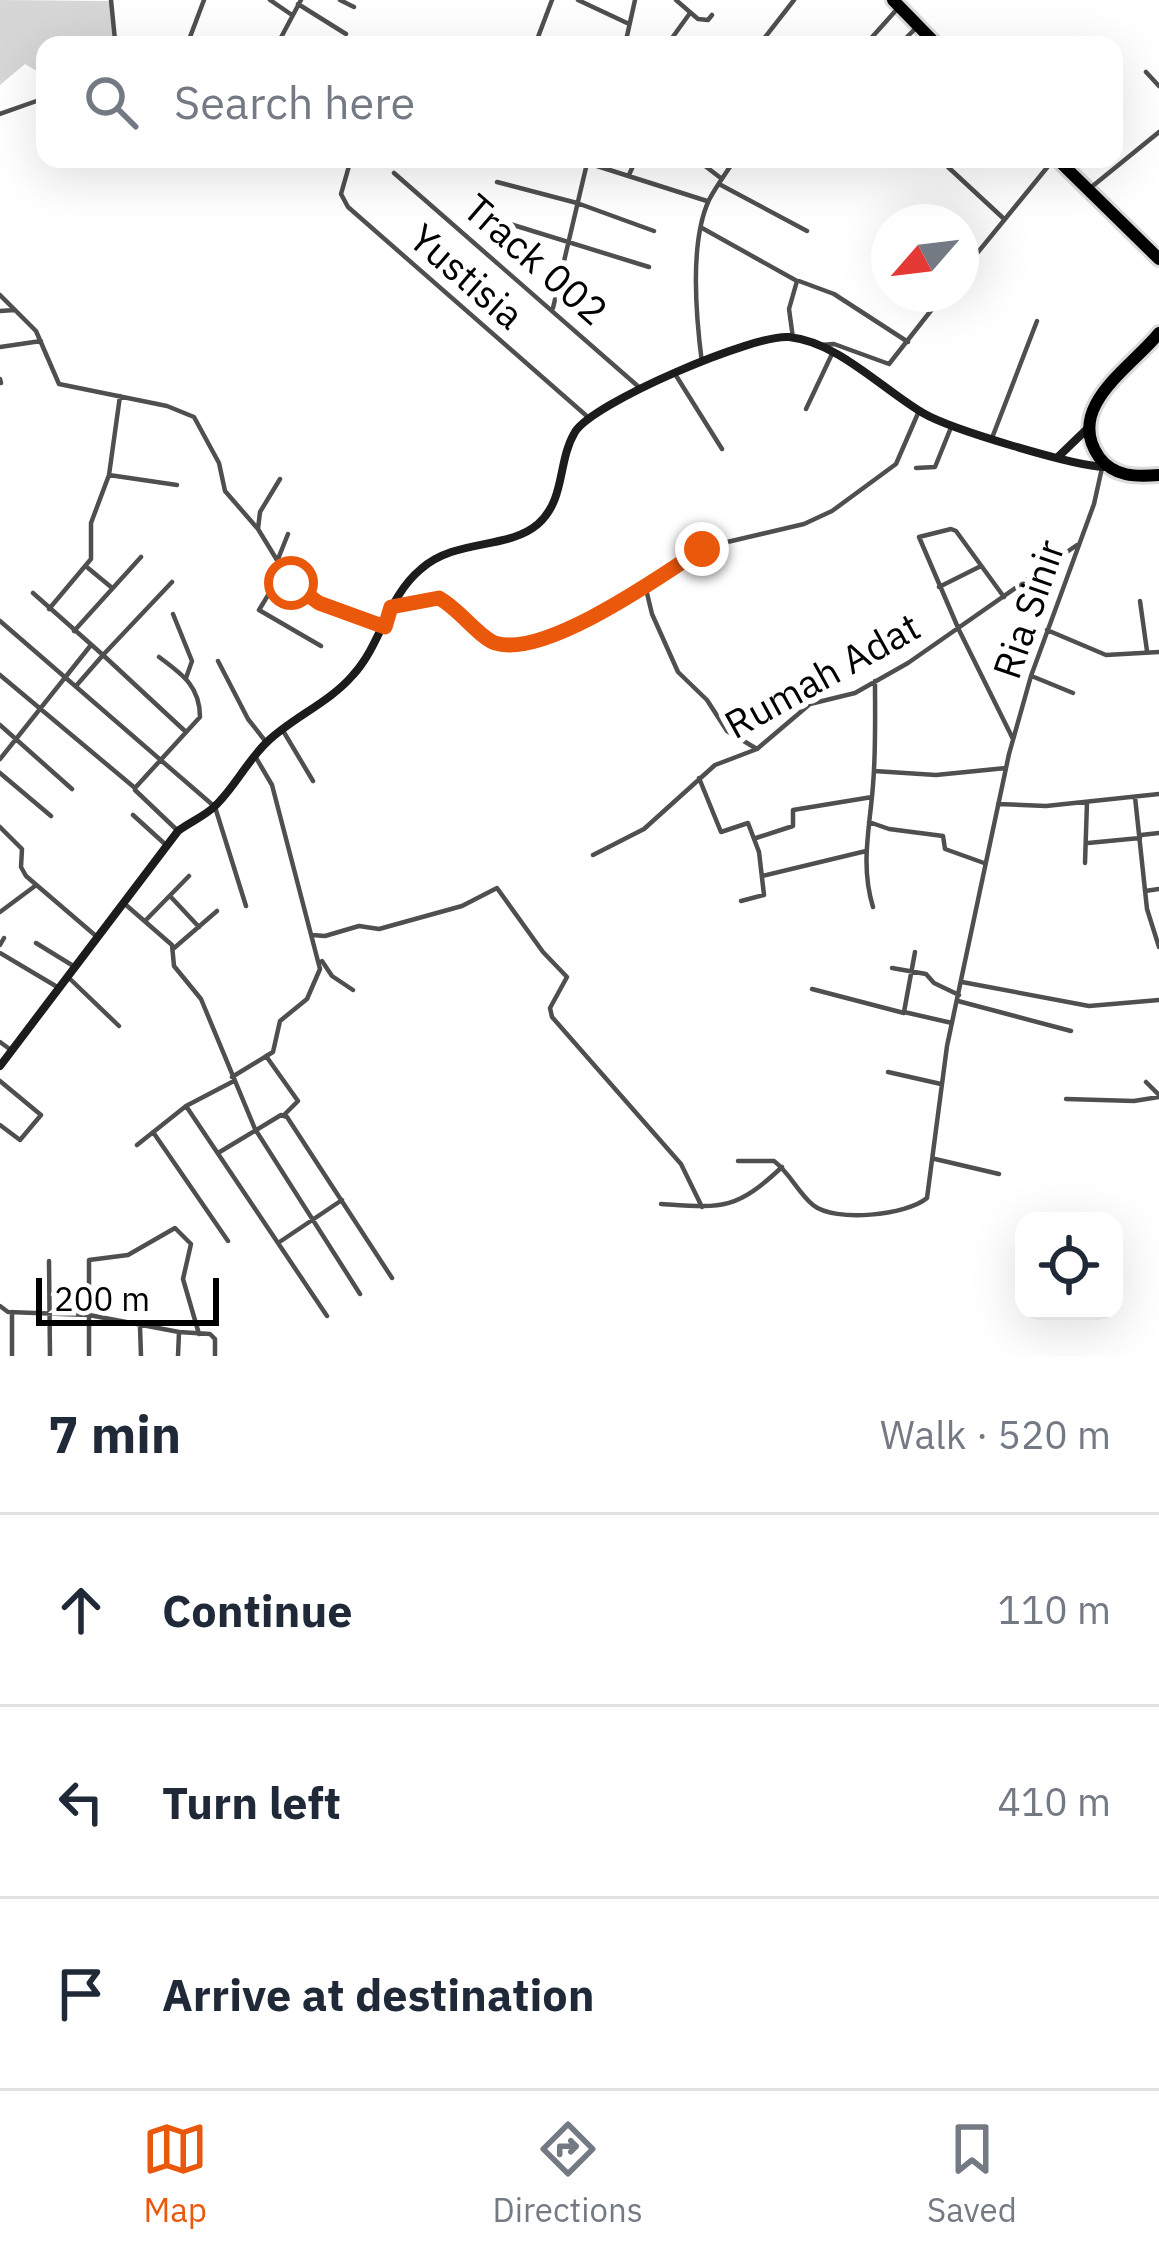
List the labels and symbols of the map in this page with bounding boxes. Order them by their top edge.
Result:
street label: Track 002 [453,182,619,336]
north arrow [871,204,979,312]
street label: Yustisia [399,212,535,340]
route end [675,522,729,576]
street label: Ria Sinir [981,533,1075,685]
route start [264,556,318,610]
street label: Rumah Adat [715,600,929,750]
scale bar [36,1272,219,1325]

